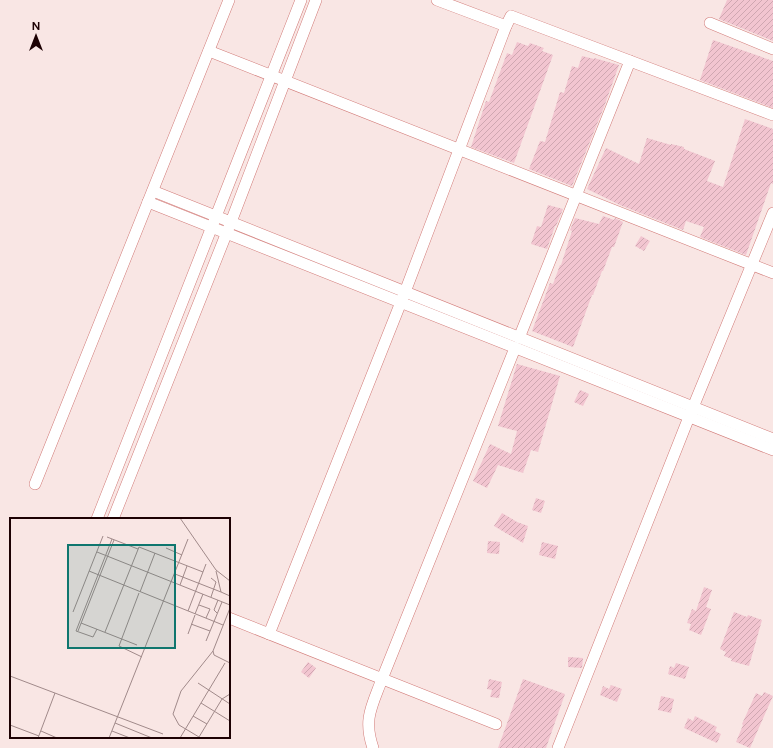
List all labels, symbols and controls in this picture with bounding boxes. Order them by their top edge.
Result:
north arrow [16,16,56,56]
text: N [32,20,40,33]
inset map [10,518,230,738]

